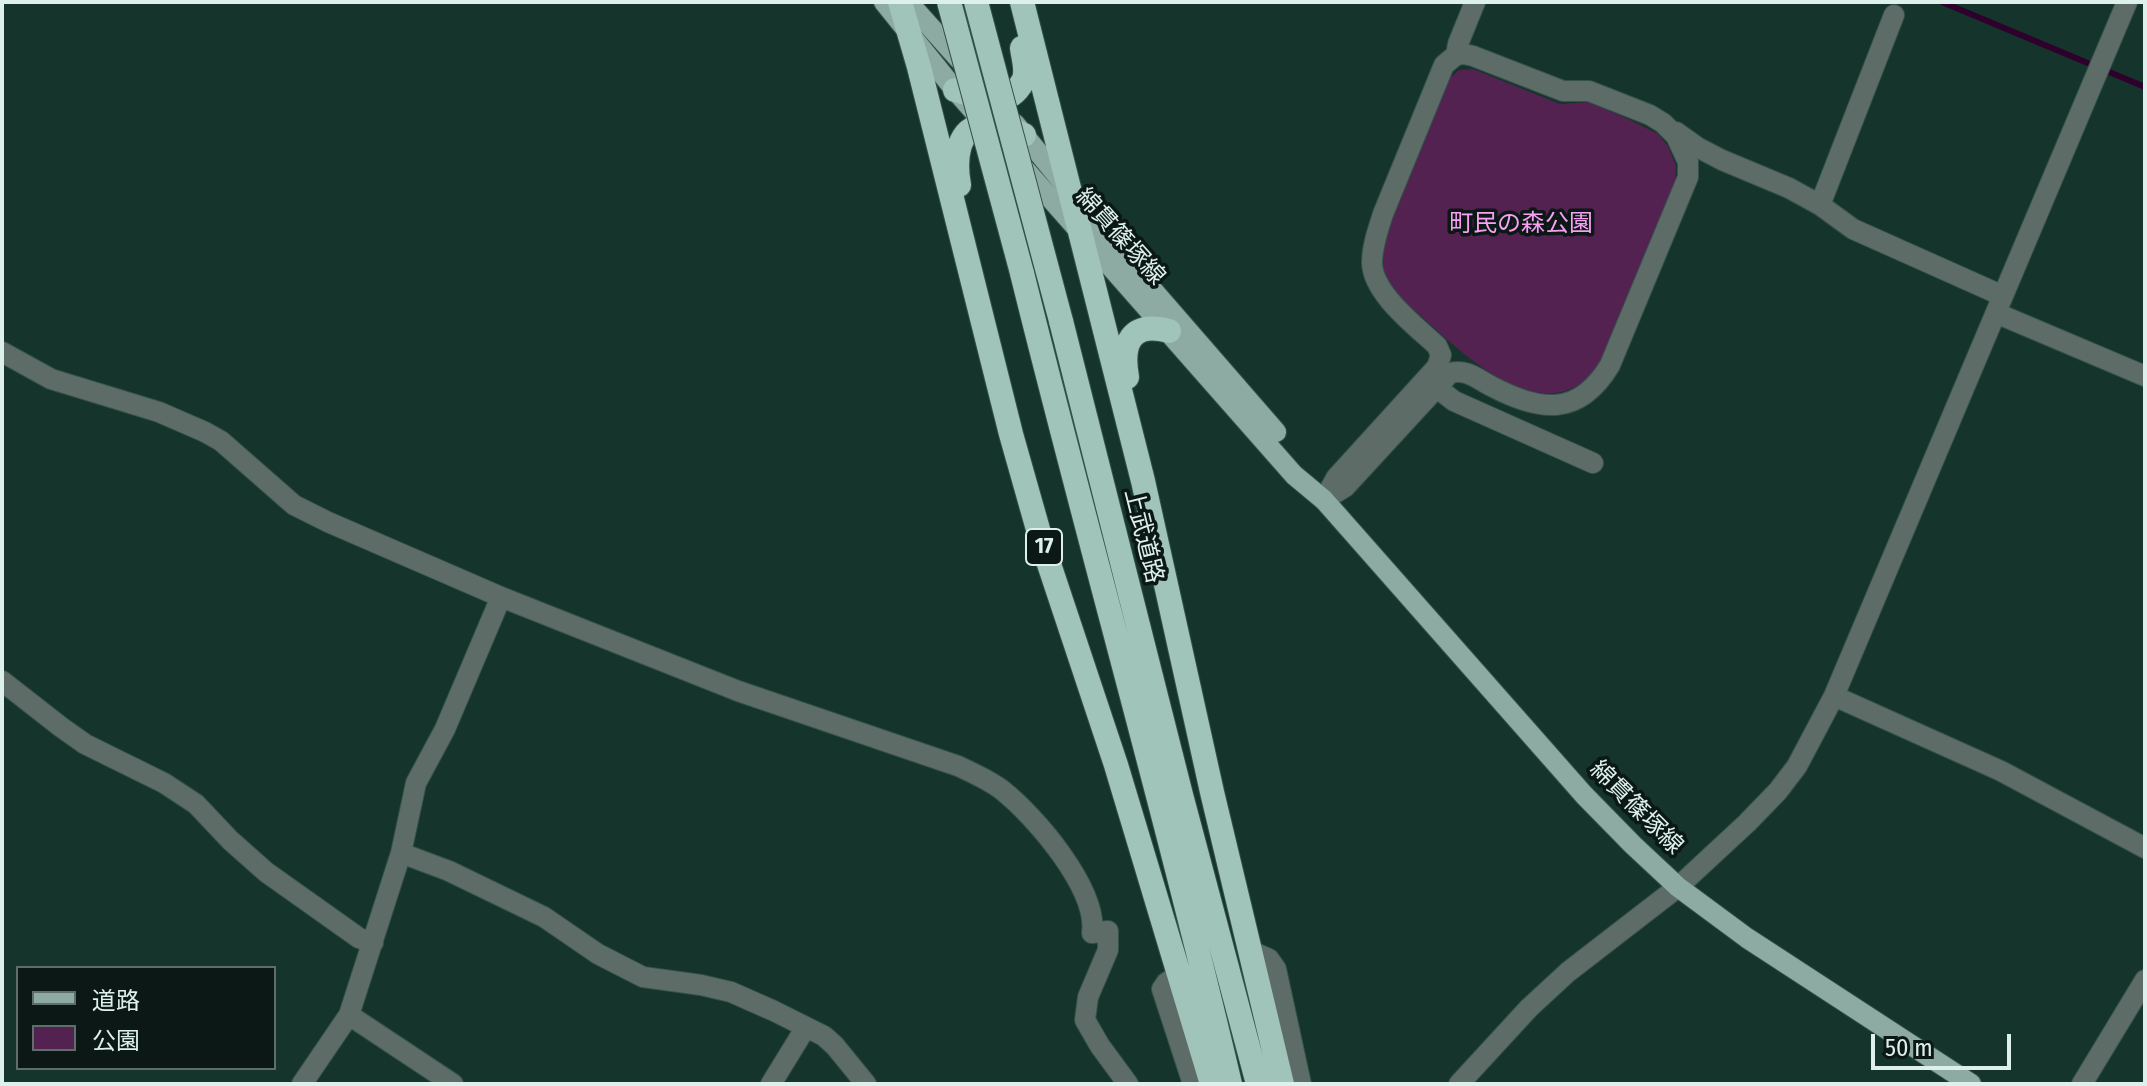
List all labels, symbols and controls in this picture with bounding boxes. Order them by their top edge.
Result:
street label: 綿貫篠塚線 [1069,183,1171,291]
park label: 町民の森公園 [1449,210,1593,238]
street label: 上武道路 [1117,486,1169,586]
road number: 17 [1026,529,1062,565]
street label: 綿貫篠塚線 [1583,755,1689,861]
legend [16,966,276,1070]
text: 道路 [92,987,140,1015]
scale bar [1875,1018,2015,1068]
text: 公園 [92,1027,140,1055]
text: 50 m [1885,1034,1933,1062]

